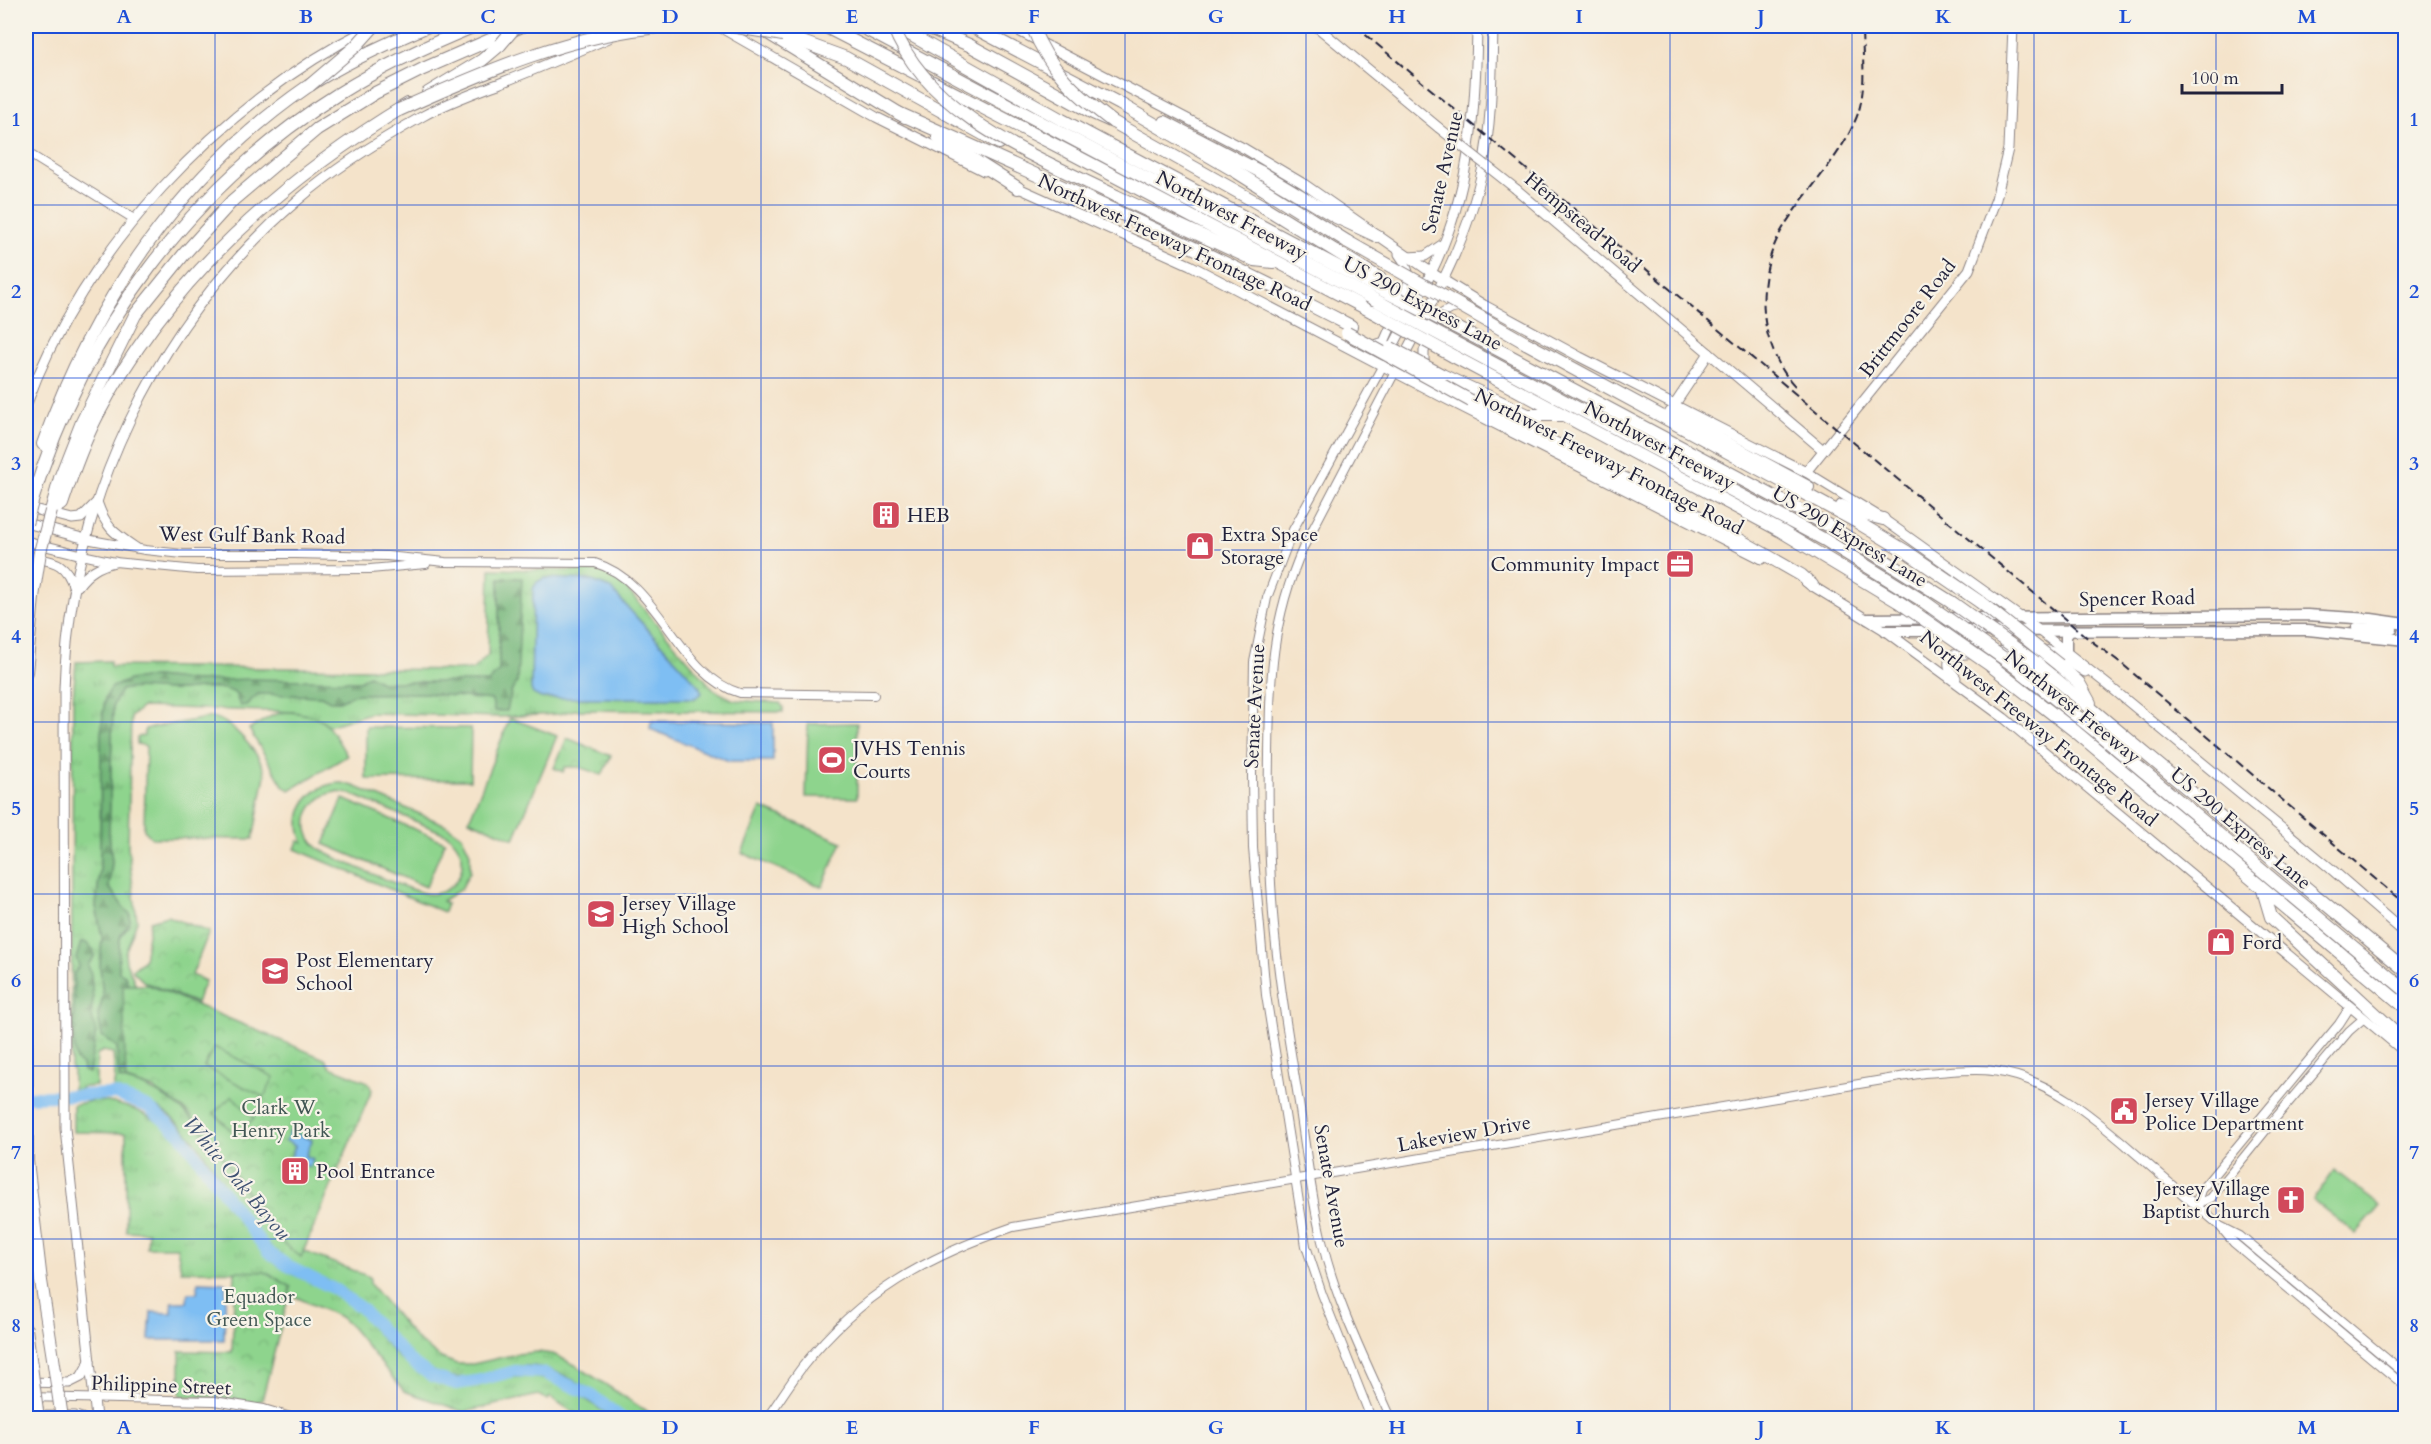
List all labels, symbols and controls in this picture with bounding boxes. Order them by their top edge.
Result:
text: A [116,3,132,30]
text: B [299,3,313,30]
text: C [480,3,496,30]
text: D [661,3,679,30]
text: E [846,3,858,30]
text: F [1028,3,1040,30]
text: G [1208,3,1224,30]
text: H [1388,3,1406,30]
text: I [1575,3,1583,30]
text: J [1754,3,1765,30]
text: K [1935,3,1952,30]
text: L [2119,3,2132,30]
text: M [2297,3,2317,30]
scale bar [2182,57,2282,95]
text: 100 m [2191,66,2239,91]
text: 1 [11,106,21,133]
text: 1 [2409,106,2419,133]
street label: Senate Avenue [1415,108,1470,236]
street label: Northwest Freeway [1151,164,1313,267]
street label: Hempstead Road [1519,166,1647,279]
street label: Northwest Freeway Frontage Road [1034,167,1316,318]
street label: US 290 Express Lane [1338,250,1507,357]
street label: Brittmoore Road [1853,253,1962,383]
text: 2 [11,278,21,305]
text: 2 [2409,278,2419,305]
street label: Northwest Freeway Frontage Road [1469,382,1748,541]
street label: Northwest Freeway [1579,394,1741,497]
text: 3 [11,450,21,477]
text: 3 [2409,450,2419,477]
street label: US 290 Express Lane [1767,479,1933,594]
building icon: HEB [870,499,902,531]
place label: HEB [907,502,950,529]
street label: West Gulf Bank Road [157,520,346,551]
place label: Extra Space Storage [1221,521,1318,571]
shop icon: Extra Space Storage [1184,530,1216,562]
office icon: Community Impact [1664,548,1696,580]
place label: Community Impact [1490,551,1660,578]
street label: Spencer Road [2079,584,2196,613]
text: 4 [11,623,21,650]
text: 4 [2409,623,2419,650]
street label: Northwest Freeway Frontage Road [1914,624,2164,833]
street label: Senate Avenue [1238,643,1271,769]
street label: Northwest Freeway [1999,643,2147,770]
place label: JVHS Tennis Courts [850,735,965,785]
sports icon: JVHS Tennis Courts [816,744,848,776]
street label: US 290 Express Lane [2164,761,2317,896]
text: 5 [11,795,21,822]
text: 5 [2409,795,2419,822]
place label: Jersey Village High School [619,890,736,940]
school or university icon: Jersey Village High School [585,898,617,930]
shop icon: Ford [2205,926,2237,958]
place label: Ford [2242,929,2283,956]
place label: Post Elementary School [296,947,434,997]
school or university icon: Post Elementary School [259,955,291,987]
text: 6 [11,967,21,994]
text: 6 [2409,967,2419,994]
place label: Jersey Village Police Department [2142,1087,2305,1137]
park label: Clark W. Henry Park [232,1094,331,1144]
public building icon: Jersey Village Police Department [2108,1095,2140,1127]
street label: Lakeview Drive [1395,1108,1533,1159]
water label: White Oak Bayou [176,1110,297,1247]
street label: Senate Avenue [1307,1122,1356,1250]
text: 7 [11,1139,21,1166]
text: 7 [2409,1139,2419,1166]
building icon: Pool Entrance [279,1155,311,1187]
place label: Pool Entrance [316,1158,435,1185]
place label: Jersey Village Baptist Church [2142,1175,2270,1225]
church icon: Jersey Village Baptist Church [2275,1184,2307,1216]
park label: Equador Green Space [206,1283,312,1333]
text: 8 [11,1312,21,1339]
text: 8 [2409,1312,2419,1339]
street label: Philippine Street [91,1370,232,1401]
text: A [116,1414,132,1441]
text: B [299,1414,313,1441]
text: C [480,1414,496,1441]
text: D [661,1414,679,1441]
text: E [846,1414,858,1441]
text: F [1028,1414,1040,1441]
text: G [1208,1414,1224,1441]
text: H [1388,1414,1406,1441]
text: I [1575,1414,1583,1441]
text: J [1754,1414,1765,1441]
text: K [1935,1414,1952,1441]
text: L [2119,1414,2132,1441]
text: M [2297,1414,2317,1441]

